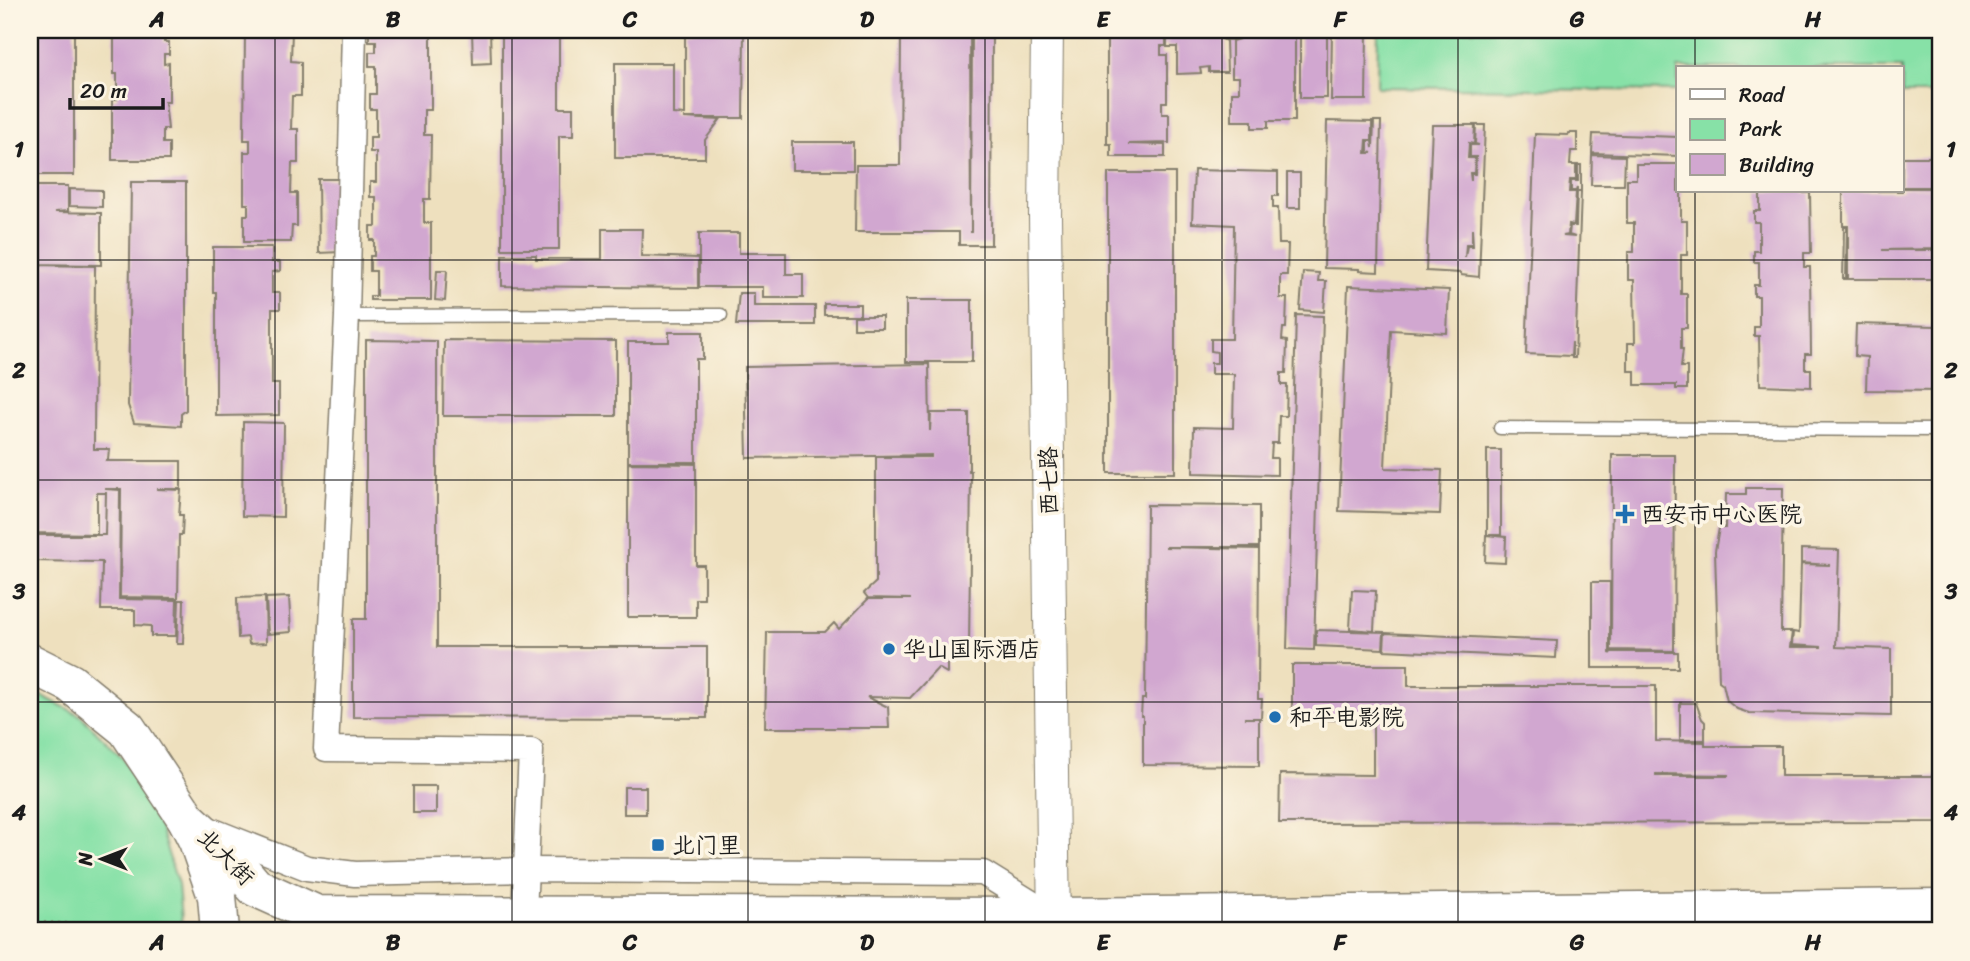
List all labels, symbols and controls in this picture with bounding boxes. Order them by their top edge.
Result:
text: A [148,0,165,40]
text: B [386,0,401,40]
text: C [622,0,638,40]
text: D [860,0,875,40]
text: E [1097,0,1112,40]
text: F [1333,0,1348,40]
text: G [1569,0,1585,40]
text: H [1804,0,1822,40]
scale bar [70,66,163,110]
legend [1676,66,1904,192]
text: 20 m [80,72,127,110]
text: Road [1739,76,1786,114]
text: Park [1739,110,1782,148]
text: 1 [14,129,24,170]
text: 1 [1946,129,1956,170]
text: Building [1739,146,1815,184]
text: 2 [11,350,26,391]
text: 2 [1943,350,1958,391]
street label: 西七路 [1028,446,1070,516]
place label: 西安市中心医院 [1641,494,1802,535]
marker: 西安市中心医院 [1615,504,1635,524]
text: 3 [12,571,26,612]
text: 3 [1944,571,1958,612]
place label: 华山国际酒店 [903,629,1041,670]
marker: 华山国际酒店 [881,641,897,657]
place label: 和平电影院 [1289,697,1404,738]
marker: 和平电影院 [1267,709,1283,725]
text: 4 [11,792,27,833]
text: 4 [1943,792,1959,833]
street label: 北大街 [187,818,265,896]
north arrow [66,824,136,894]
place label: 北门里 [672,825,741,866]
marker: 北门里 [650,837,666,853]
text: N [69,852,102,867]
text: A [148,922,165,961]
text: B [386,922,401,961]
text: C [622,922,638,961]
text: D [860,922,875,961]
text: E [1097,922,1112,961]
text: F [1333,922,1348,961]
text: G [1569,922,1585,961]
text: H [1804,922,1822,961]

